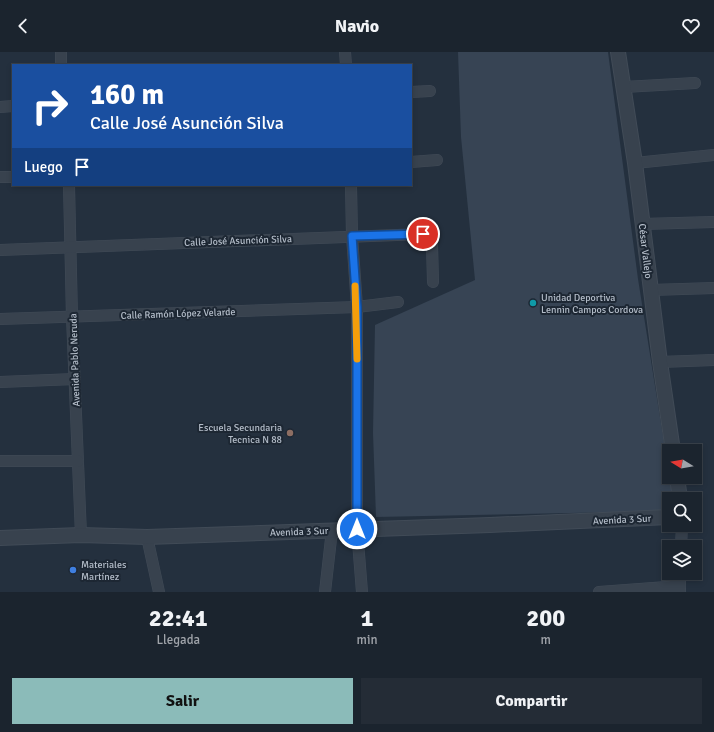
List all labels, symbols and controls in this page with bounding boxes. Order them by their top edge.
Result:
icon: back [12,15,34,37]
text: Navio [335,15,379,37]
icon: heart [680,15,702,37]
text: 160 m [90,78,164,112]
icon: right [24,80,76,132]
text: Calle José Asunción Silva [90,112,284,134]
icon: arrive [71,156,93,178]
text: Luego [24,158,63,176]
pin [406,217,440,251]
icon: arrive [412,223,434,245]
street label: César Vallejo [636,223,654,279]
street label: Calle José Asunción Silva [184,233,292,249]
place label: Unidad Deportiva Lennin Campos Cordova [541,292,643,316]
marker: Unidad Deportiva Lennin Campos Cordova [528,298,538,308]
street label: Calle Ramón López Velarde [120,306,236,322]
street label: Avenida Pablo Neruda [67,313,83,407]
place label: Escuela Secundaria Tecnica N 88 [198,422,282,446]
marker: Escuela Secundaria Tecnica N 88 [285,428,295,438]
north arrow [662,444,702,484]
map controls [662,444,702,580]
button: search [662,492,702,532]
position arrow [336,508,378,550]
street label: Avenida 3 Sur [593,512,652,528]
street label: Avenida 3 Sur [270,525,329,539]
button: layers [662,540,702,580]
place label: Materiales Martínez [81,559,127,583]
marker: Materiales Martínez [68,565,78,575]
text: 22:41 [149,603,208,633]
text: 1 [361,603,373,633]
text: 200 [526,603,565,633]
text: Llegada [156,632,200,648]
text: min [357,632,378,648]
text: m [541,632,551,648]
button: Salir [12,678,353,724]
button: Compartir [361,678,702,724]

